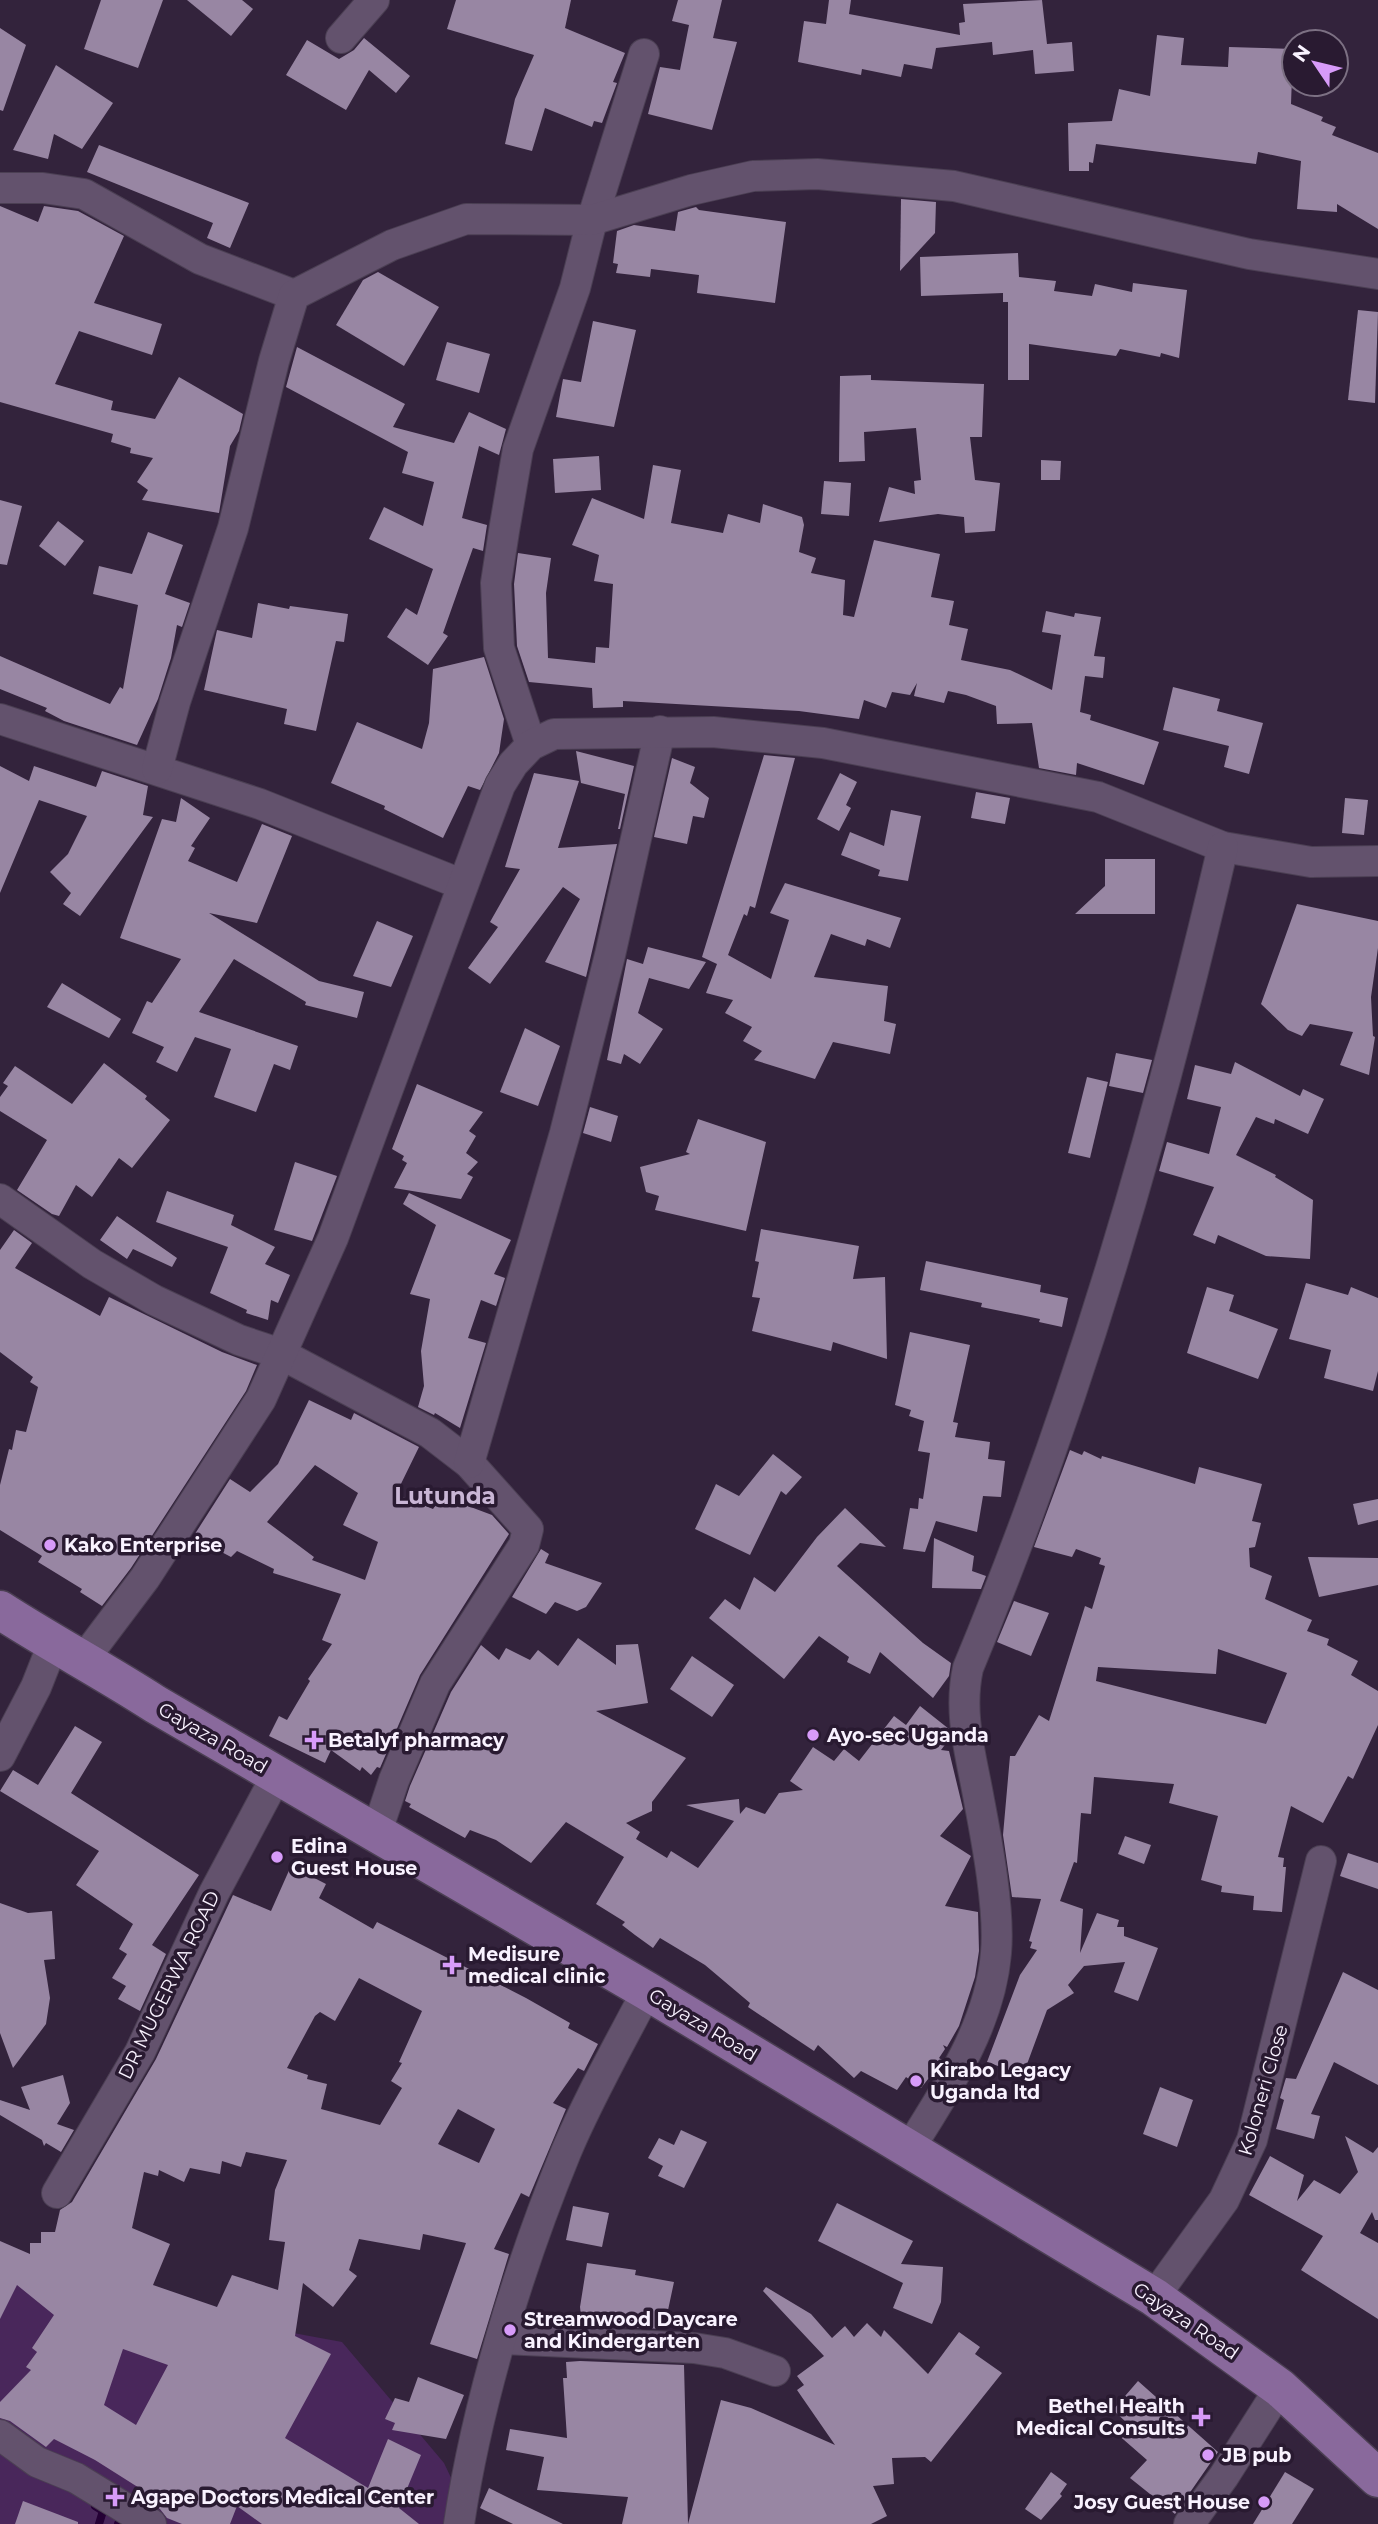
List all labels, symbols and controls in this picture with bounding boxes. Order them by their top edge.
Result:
north arrow [1280,28,1350,98]
text: N [1288,41,1315,66]
district label: Lutunda [394,1482,496,1510]
place label: Kako Enterprise [64,1534,222,1557]
marker: Kako Enterprise [42,1537,58,1553]
street label: Gayaza Road [154,1697,272,1779]
place label: Ayo-sec Uganda [826,1724,989,1747]
marker: Ayo-sec Uganda [805,1727,821,1743]
place label: Betalyf pharmacy [328,1729,505,1752]
marker: Betalyf pharmacy [306,1732,322,1748]
place label: Edina Guest House [291,1835,417,1880]
marker: Edina Guest House [269,1849,285,1865]
street label: DR MUGERWA ROAD [113,1887,225,2083]
place label: Medisure medical clinic [468,1943,606,1988]
marker: Medisure medical clinic [442,1955,462,1975]
street label: Gayaza Road [645,1984,761,2066]
street label: Koloneri Close [1233,2022,1293,2158]
place label: Kirabo Legacy Uganda ltd [930,2059,1072,2104]
marker: Kirabo Legacy Uganda ltd [908,2073,924,2089]
street label: Gayaza Road [1129,2277,1243,2365]
place label: Streamwood Daycare and Kindergarten [524,2308,738,2353]
marker: Streamwood Daycare and Kindergarten [502,2322,518,2338]
place label: Bethel Health Medical Consults [1016,2395,1185,2440]
marker: Bethel Health Medical Consults [1191,2407,1211,2427]
place label: JB pub [1221,2444,1291,2467]
marker: JB pub [1200,2447,1216,2463]
place label: Agape Doctors Medical Center [130,2486,434,2509]
marker: Agape Doctors Medical Center [105,2487,125,2507]
place label: Josy Guest House [1073,2491,1250,2514]
marker: Josy Guest House [1256,2494,1272,2510]

